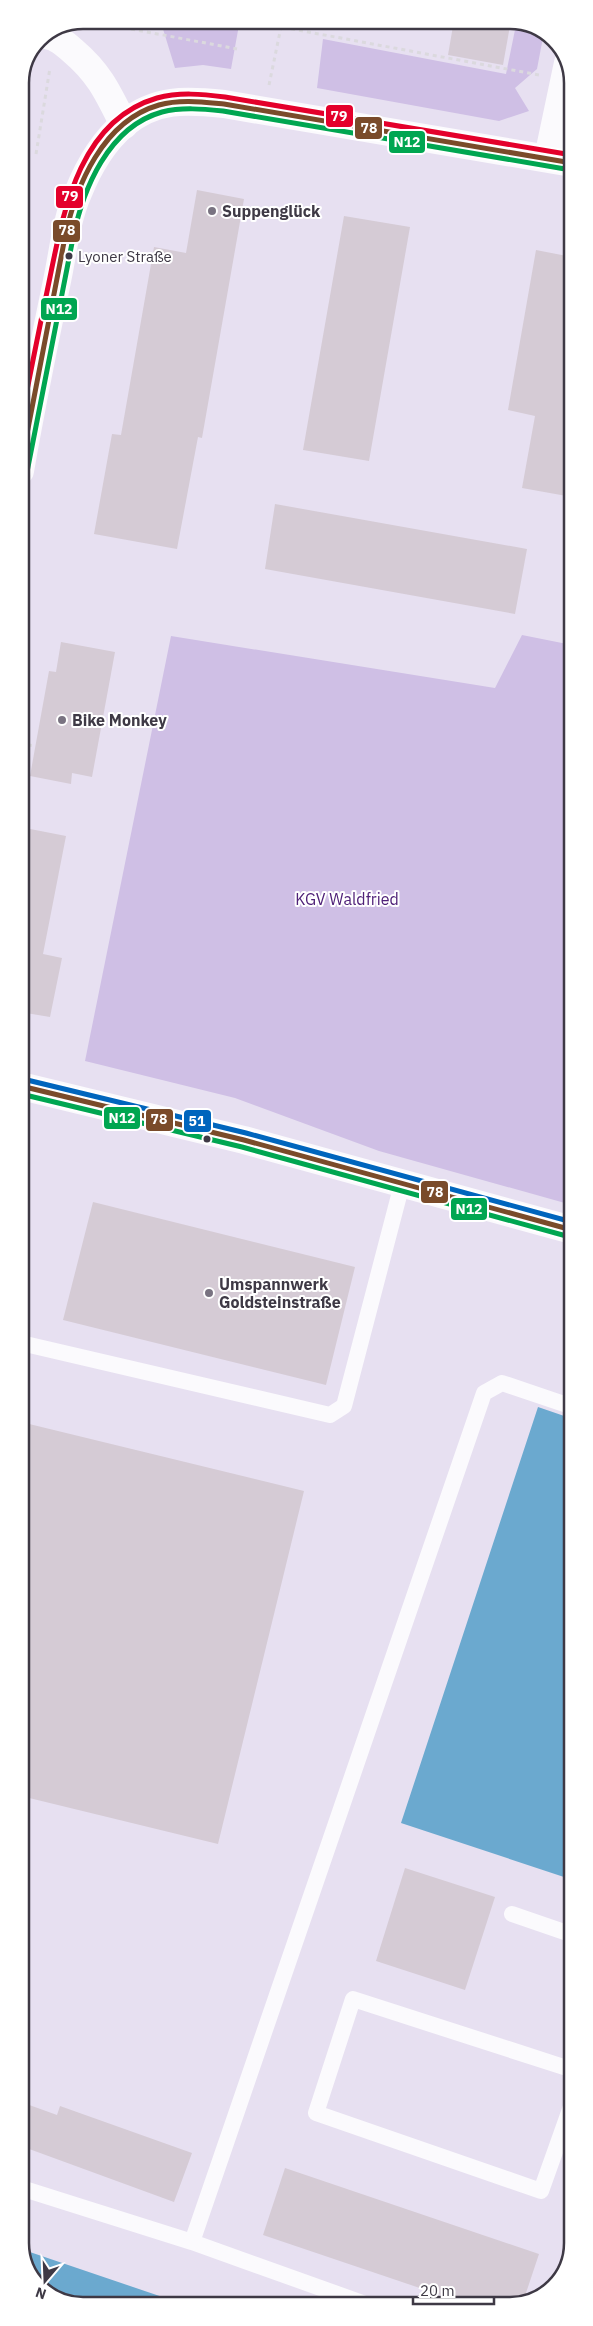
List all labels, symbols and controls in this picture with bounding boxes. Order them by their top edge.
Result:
line badge: 79 [325,104,354,128]
text: 79 [331,107,347,125]
line badge: 78 [354,116,383,140]
text: 78 [361,119,377,137]
line badge: N12 [388,130,426,154]
text: N12 [394,133,420,151]
line badge: 79 [55,185,84,209]
text: 79 [62,187,78,205]
place label: Suppenglück [222,201,321,221]
marker: Suppenglück [206,205,218,217]
line badge: 78 [52,219,81,243]
text: 78 [59,221,75,239]
place label: Lyoner Straße [78,247,172,266]
marker: Lyoner Straße [64,251,74,261]
line badge: N12 [40,297,78,321]
text: N12 [46,300,72,318]
place label: Bike Monkey [72,710,167,730]
marker: Bike Monkey [56,714,68,726]
park label: KGV Waldfried [295,889,399,909]
line badge: N12 [103,1106,141,1130]
line badge: 78 [145,1108,174,1132]
text: N12 [109,1109,135,1127]
line badge: 51 [183,1109,212,1133]
text: 78 [151,1110,167,1128]
text: 51 [189,1112,206,1130]
unlabelled marker [202,1134,212,1144]
line badge: 78 [420,1180,449,1204]
text: 78 [427,1183,443,1201]
line badge: N12 [450,1197,488,1221]
text: N12 [456,1200,482,1218]
place label: Umspannwerk Goldsteinstraße [219,1274,341,1312]
marker: Umspannwerk Goldsteinstraße [203,1287,215,1299]
north arrow [20,2256,70,2306]
scale bar [413,2274,494,2306]
text: 20 m [420,2281,455,2300]
text: N [33,2283,48,2303]

